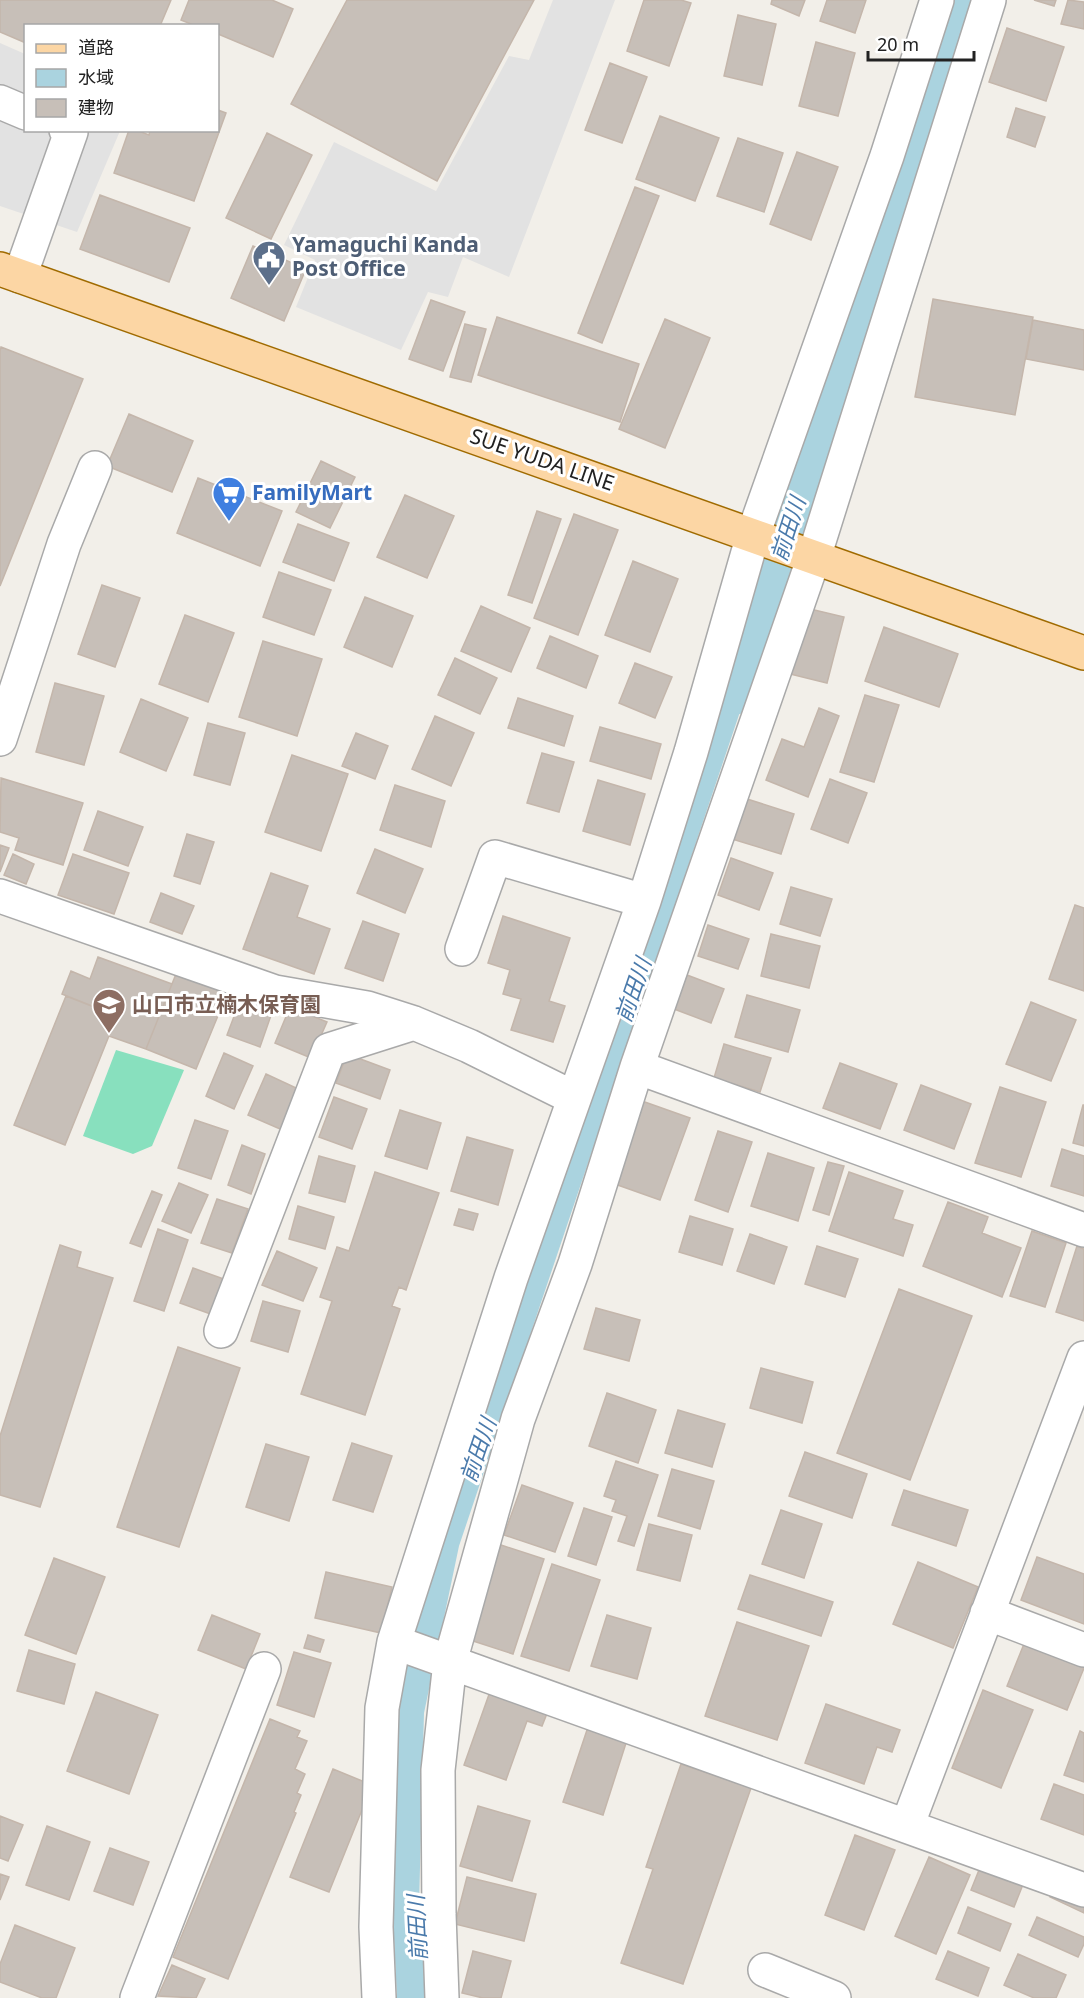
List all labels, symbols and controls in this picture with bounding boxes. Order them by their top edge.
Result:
legend [24,24,219,132]
scale bar [868,24,974,62]
text: 20 m [877,32,919,56]
text: 道路 [78,35,114,59]
text: 水域 [78,65,114,89]
text: 建物 [78,95,114,119]
place label: Yamaguchi Kanda Post Office [292,230,479,282]
public building icon: Yamaguchi Kanda Post Office [251,239,287,286]
street label: SUE YUDA LINE [466,421,618,497]
supermarket icon: FamilyMart [211,475,247,522]
place label: FamilyMart [252,478,372,506]
water label: 前田川 [763,491,812,565]
water label: 前田川 [607,952,658,1026]
school or university icon: 山口市立楠木保育園 [91,987,127,1034]
place label: 山口市立楠木保育園 [132,990,321,1018]
water label: 前田川 [452,1412,503,1486]
water label: 前田川 [399,1892,433,1962]

